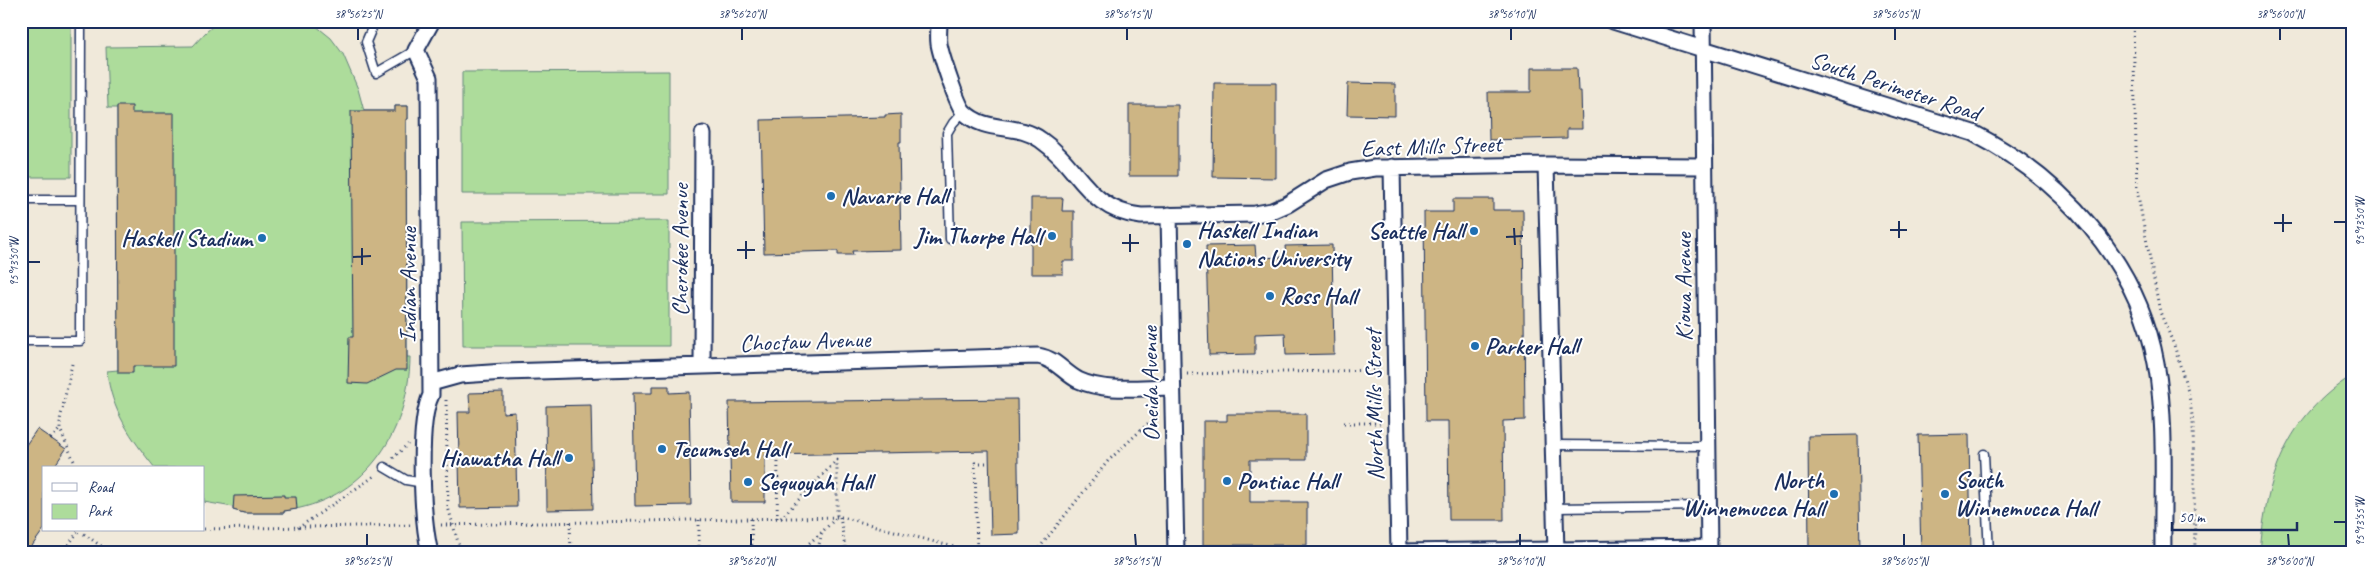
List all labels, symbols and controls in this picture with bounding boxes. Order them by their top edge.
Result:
text: 38°56'25"N [334,6,383,22]
text: 38°56'20"N [718,6,767,22]
text: 38°56'15"N [1103,6,1152,22]
text: 38°56'10"N [1487,6,1536,22]
text: 38°56'05"N [1871,6,1920,22]
text: 38°56'00"N [2256,6,2305,22]
street label: South Perimeter Road [1806,44,1987,129]
street label: East Mills Street [1360,128,1504,163]
street label: Cherokee Avenue [665,181,695,316]
place label: Navarre Hall [841,181,953,211]
marker: Navarre Hall [825,190,837,202]
text: 95°13'50"W [2352,195,2368,246]
place label: Haskell Indian Nations University [1197,215,1353,273]
place label: Seattle Hall [1368,216,1469,246]
place label: Jim Thorpe Hall [913,221,1047,251]
place label: Haskell Stadium [121,223,254,253]
street label: Indian Avenue [393,225,423,343]
marker: Seattle Hall [1468,225,1480,237]
marker: Jim Thorpe Hall [1046,230,1058,242]
street label: Kiowa Avenue [1668,231,1698,341]
marker: Haskell Stadium [256,232,268,244]
text: 95°13'50"W [6,235,22,286]
marker: Haskell Indian Nations University [1181,238,1193,250]
place label: Ross Hall [1280,281,1361,311]
marker: Ross Hall [1264,290,1276,302]
street label: Choctaw Avenue [739,324,873,358]
street label: Oneida Avenue [1134,324,1166,442]
street label: North Mills Street [1358,326,1390,481]
place label: Parker Hall [1485,331,1583,361]
marker: Parker Hall [1469,340,1481,352]
place label: Tecumseh Hall [672,434,792,464]
place label: Hiawatha Hall [440,443,564,473]
marker: Tecumseh Hall [656,443,668,455]
marker: Hiawatha Hall [563,452,575,464]
place label: North Winnemucca Hall [1683,465,1829,523]
place label: South Winnemucca Hall [1955,465,2101,523]
legend [42,466,205,532]
place label: Pontiac Hall [1237,466,1343,496]
place label: Sequoyah Hall [758,467,877,497]
marker: Pontiac Hall [1221,475,1233,487]
marker: Sequoyah Hall [742,476,754,488]
text: Road [88,478,115,497]
marker: North Winnemucca Hall [1828,488,1840,500]
marker: South Winnemucca Hall [1939,488,1951,500]
text: 95°13'55"W [2352,495,2368,546]
scale bar [2172,499,2296,531]
text: Park [88,502,113,521]
text: 50 m [2179,508,2206,527]
text: 38°56'25"N [343,553,392,569]
text: 38°56'20"N [727,553,776,569]
text: 38°56'15"N [1112,553,1161,569]
text: 38°56'10"N [1496,553,1545,569]
text: 38°56'05"N [1880,553,1929,569]
text: 38°56'00"N [2265,553,2314,569]

